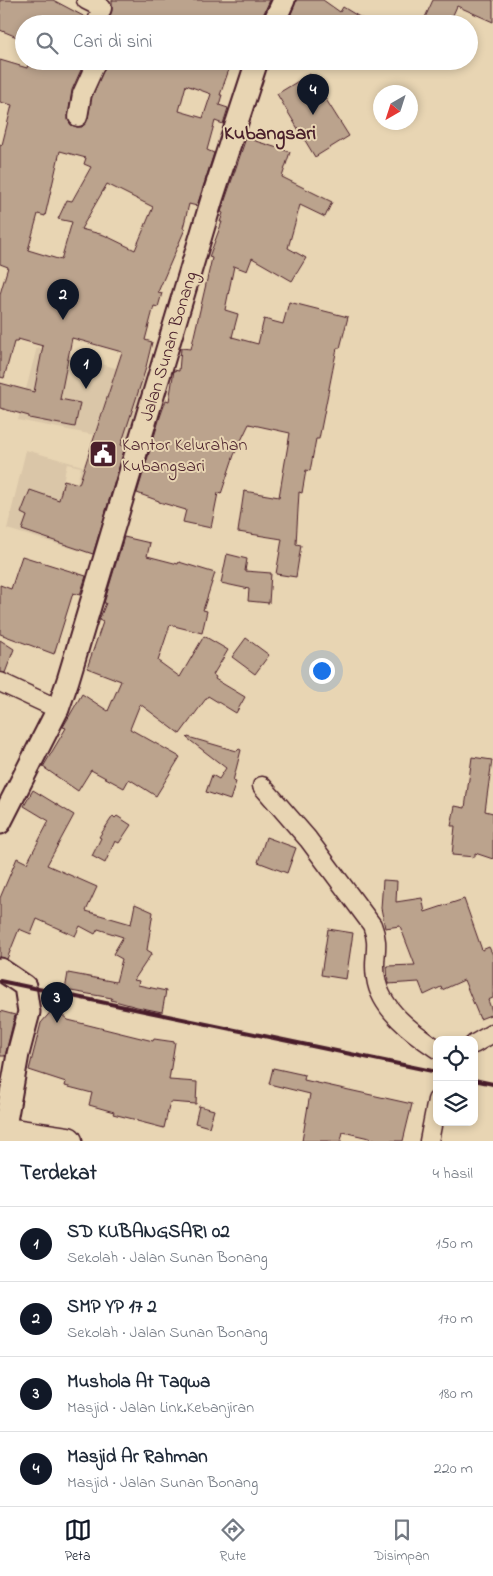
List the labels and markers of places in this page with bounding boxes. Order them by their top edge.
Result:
pin: 4 [297,74,329,115]
pin: 2 [47,279,79,320]
pin: 1 [70,348,102,389]
place label: Kantor Kelurahan Kubangsari [122,433,247,481]
public building icon: Kantor Kelurahan Kubangsari [88,439,118,469]
pin: 3 [41,982,73,1023]

